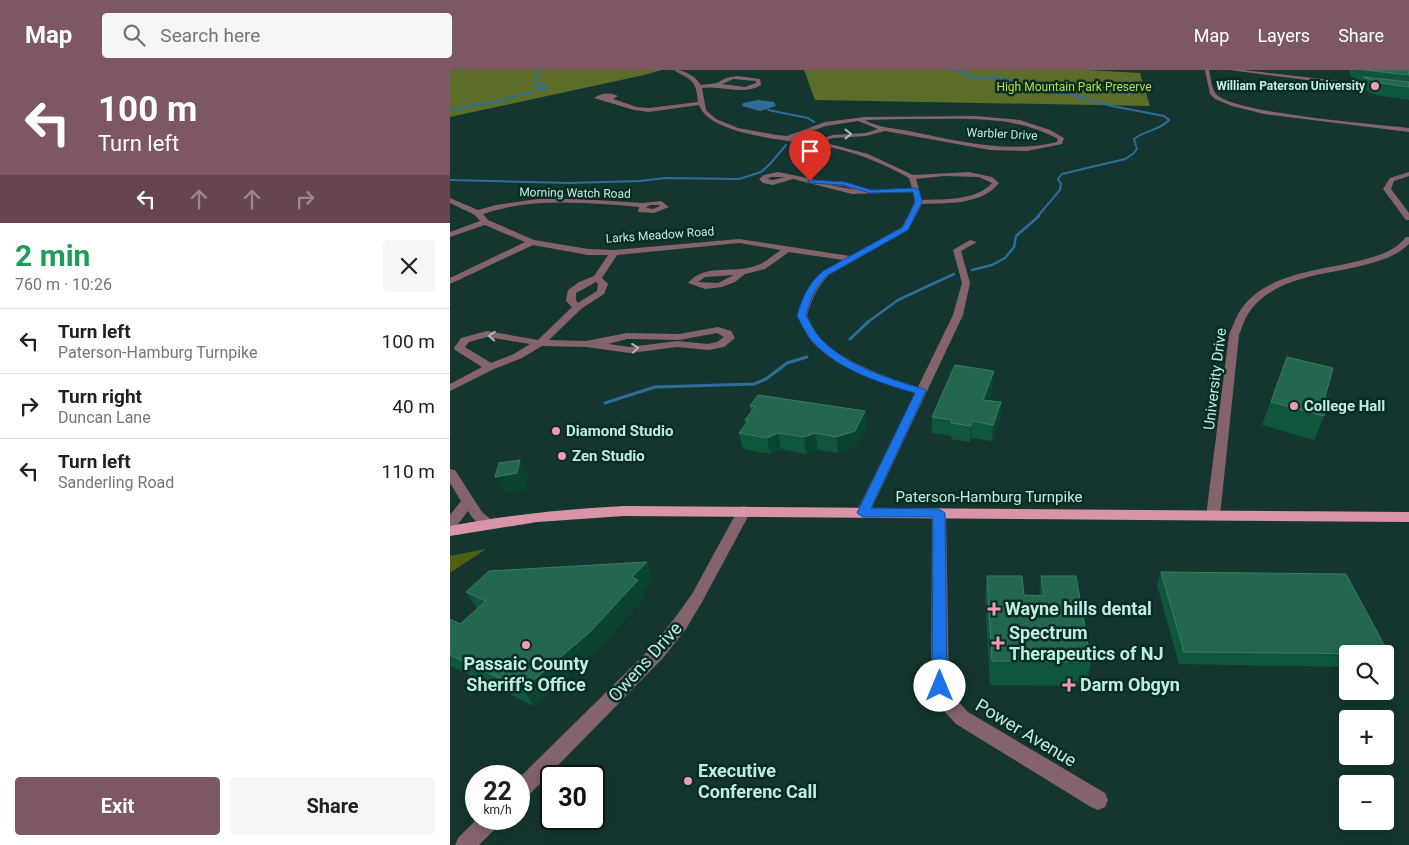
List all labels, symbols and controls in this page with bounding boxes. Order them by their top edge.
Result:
search box [102,13,452,58]
text: Map [25,21,72,49]
icon: search [120,21,148,49]
text: Search here [160,24,260,47]
text: Map [1194,25,1229,46]
text: Layers [1257,25,1310,46]
text: Share [1338,25,1384,46]
place label: William Paterson University [1216,79,1366,93]
park label: High Mountain Park Preserve [996,80,1152,94]
marker: William Paterson University [1369,80,1381,92]
text: 100 m [98,89,197,130]
icon: left [15,90,80,155]
street label: Warbler Drive [966,125,1038,143]
one-way arrow [844,129,852,140]
pin [789,130,831,181]
text: Turn left [98,131,179,156]
icon: arrive [796,137,824,165]
icon: left [132,185,160,213]
icon: ahead [185,185,213,213]
icon: ahead [238,185,266,213]
icon: right [291,185,319,213]
street label: Morning Watch Road [519,185,631,201]
street label: Larks Meadow Road [605,224,715,246]
text: 2 min [15,238,90,273]
button: close [383,240,435,292]
text: 760 m · 10:26 [15,275,112,294]
text: Turn left [58,320,131,343]
icon: left [15,327,43,355]
street label: University Drive [1200,327,1230,431]
text: 100 m [382,330,435,353]
one-way arrow [487,330,495,341]
text: Paterson-Hamburg Turnpike [58,343,258,362]
one-way arrow [631,343,639,354]
text: Turn right [58,385,142,408]
icon: right [15,392,43,420]
text: 40 m [392,395,435,418]
place label: College Hall [1304,397,1385,415]
marker: College Hall [1288,400,1300,412]
text: Duncan Lane [58,408,151,427]
place label: Diamond Studio [566,422,673,440]
marker: Diamond Studio [550,425,562,437]
place label: Zen Studio [572,447,645,465]
text: Turn left [58,450,131,473]
marker: Zen Studio [556,450,568,462]
icon: left [15,457,43,485]
text: 110 m [382,460,435,483]
text: Sanderling Road [58,473,174,492]
street label: Paterson-Hamburg Turnpike [895,488,1083,506]
place label: Wayne hills dental [1005,598,1152,619]
marker: Wayne hills dental [987,602,1001,616]
street label: Owens Drive [604,618,686,706]
place label: Spectrum Therapeutics of NJ [1009,622,1164,664]
marker: Spectrum Therapeutics of NJ [991,636,1005,650]
marker: Passaic County Sheriff's Office [520,639,532,651]
map controls [1339,645,1394,830]
button: search [1339,645,1394,700]
place label: Passaic County Sheriff's Office [463,653,590,695]
position arrow [913,659,965,711]
place label: Darm Obgyn [1080,674,1180,695]
marker: Darm Obgyn [1062,678,1076,692]
street label: Power Avenue [972,694,1081,771]
button: + [1339,710,1394,765]
place label: Executive Conferenc Call [698,760,817,802]
speed limit sign: 30 [540,765,605,830]
marker: Executive Conferenc Call [682,775,694,787]
button: − [1339,775,1394,830]
button: Exit [15,777,220,835]
button: Share [230,777,435,835]
text: 22 [483,777,512,806]
text: km/h [483,803,512,817]

